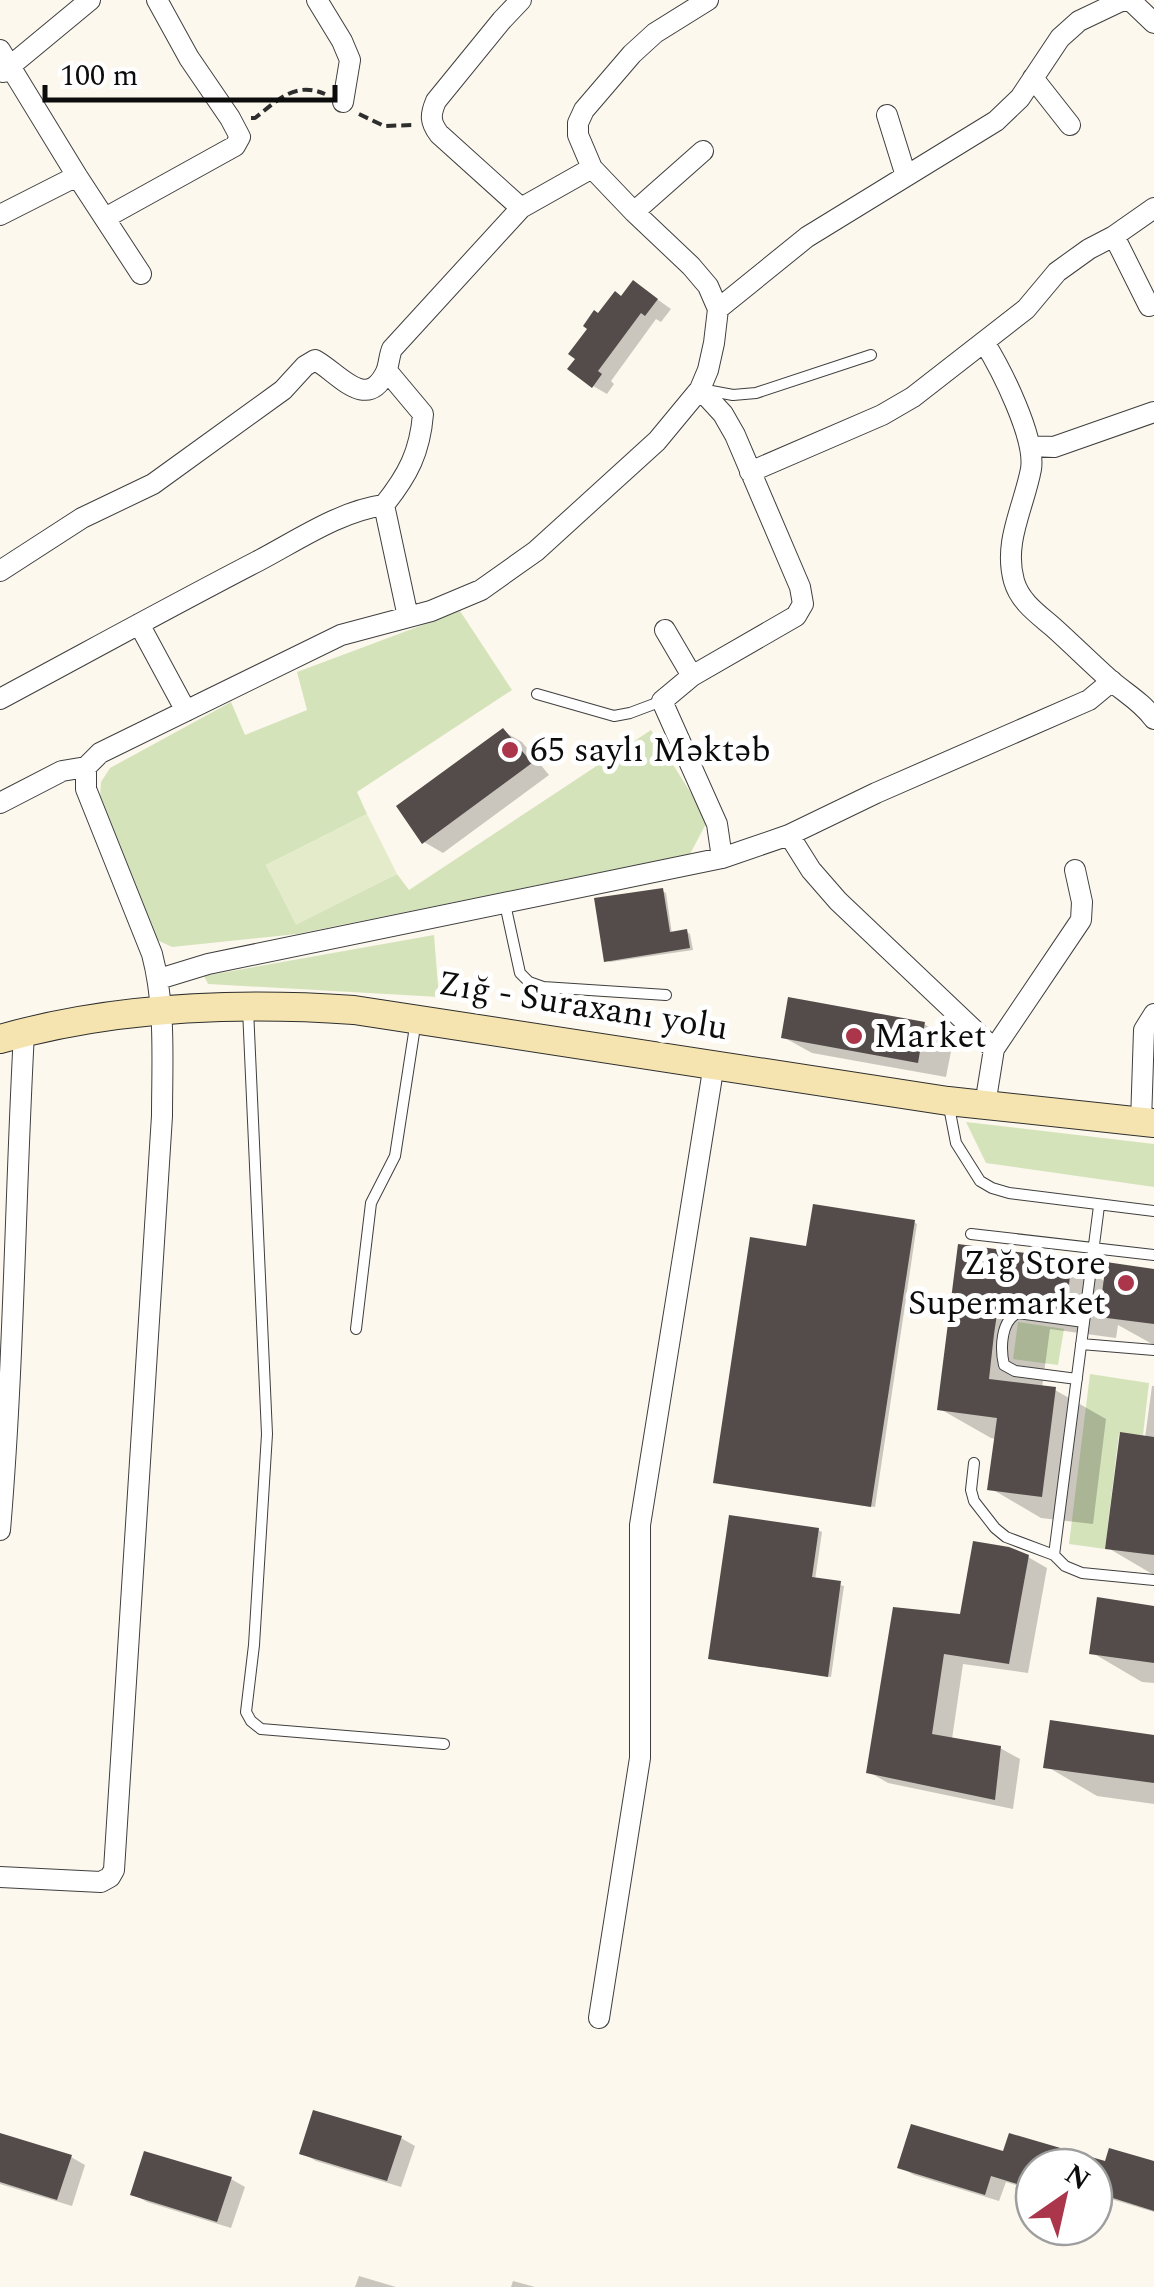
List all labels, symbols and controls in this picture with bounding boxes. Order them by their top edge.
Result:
scale bar [45,40,335,102]
text: 100 m [60,53,138,99]
place label: 65 saylı Məktəb [530,724,771,777]
marker: 65 saylı Məktəb [499,739,521,761]
street label: Zığ - Suraxanı yolu [434,957,732,1055]
place label: Market [874,1010,987,1063]
marker: Market [843,1025,865,1047]
place label: Zığ Store Supermarket [908,1237,1106,1330]
marker: Zığ Store Supermarket [1115,1272,1137,1294]
north arrow [1014,2147,1114,2247]
text: N [1056,2153,1099,2202]

